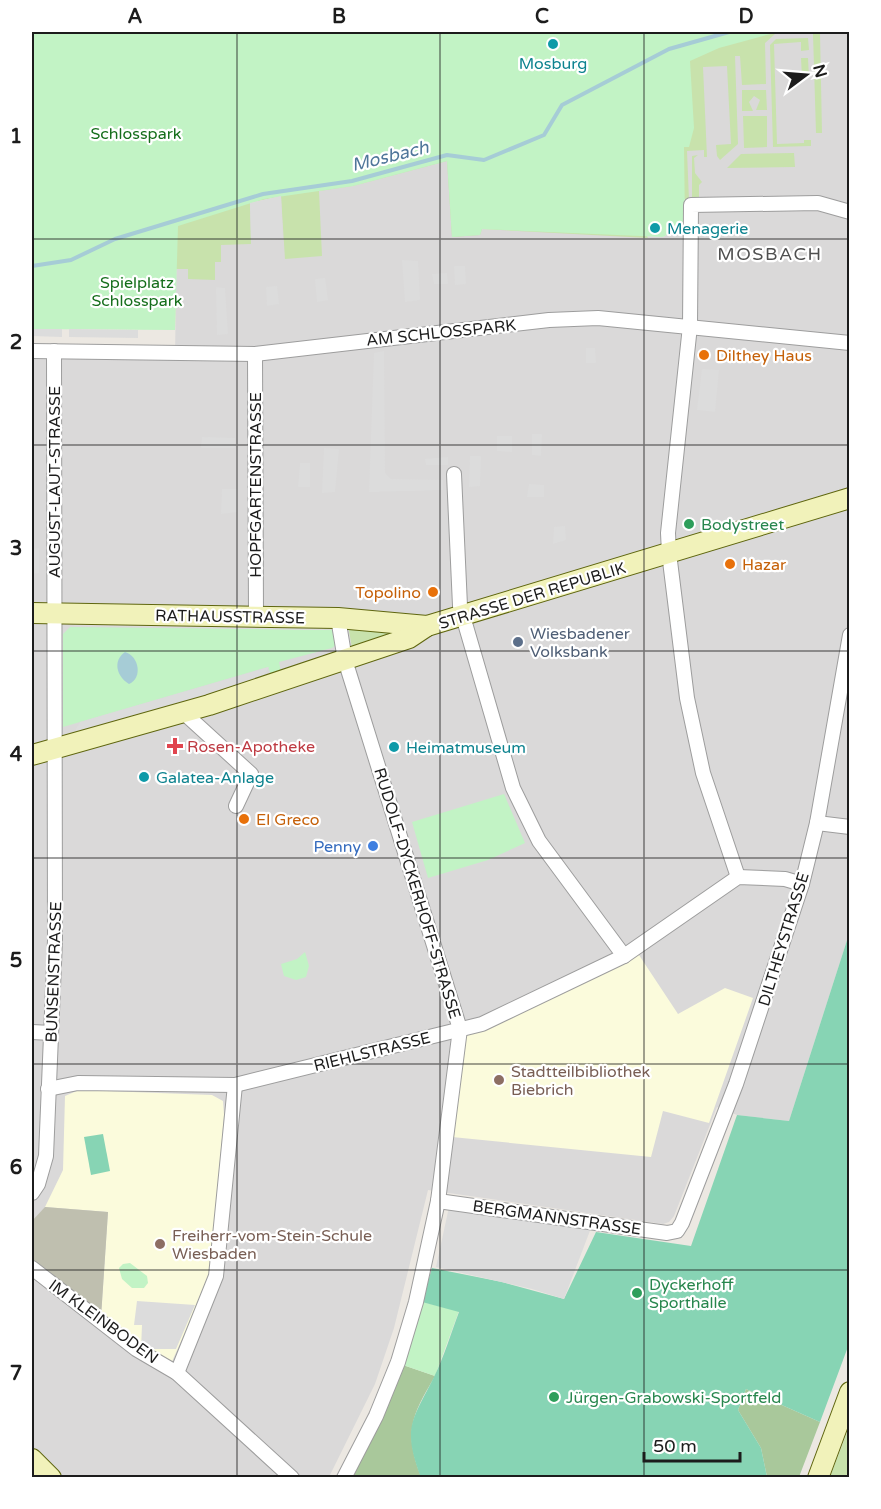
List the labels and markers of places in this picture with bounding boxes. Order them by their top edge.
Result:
marker: Mosburg [546,37,560,51]
place label: Mosburg [519,54,587,74]
place label: Menagerie [667,219,748,239]
marker: Menagerie [648,221,662,235]
place label: Dilthey Haus [716,346,812,366]
marker: Dilthey Haus [697,348,711,362]
place label: Bodystreet [701,515,784,535]
marker: Bodystreet [682,517,696,531]
place label: Hazar [742,555,787,575]
marker: Hazar [723,557,737,571]
place label: Topolino [355,583,421,603]
marker: Topolino [426,585,440,599]
place label: Wiesbadener Volksbank [530,624,631,662]
marker: Wiesbadener Volksbank [511,635,525,649]
place label: Rosen-Apotheke [187,737,315,757]
place label: Heimatmuseum [406,738,526,758]
marker: Rosen-Apotheke [168,739,182,753]
marker: Heimatmuseum [387,740,401,754]
place label: Galatea-Anlage [156,768,274,788]
marker: Galatea-Anlage [137,770,151,784]
place label: El Greco [256,810,320,830]
marker: El Greco [237,812,251,826]
place label: Penny [313,837,361,857]
marker: Penny [366,839,380,853]
place label: Stadtteilbibliothek Biebrich [511,1062,651,1100]
marker: Stadtteilbibliothek Biebrich [492,1073,506,1087]
place label: Freiherr-vom-Stein-Schule Wiesbaden [172,1226,372,1264]
marker: Freiherr-vom-Stein-Schule Wiesbaden [153,1237,167,1251]
place label: Dyckerhoff Sporthalle [649,1275,734,1313]
marker: Dyckerhoff Sporthalle [630,1286,644,1300]
place label: Jürgen-Grabowski-Sportfeld [566,1388,781,1408]
marker: Jürgen-Grabowski-Sportfeld [547,1390,561,1404]

